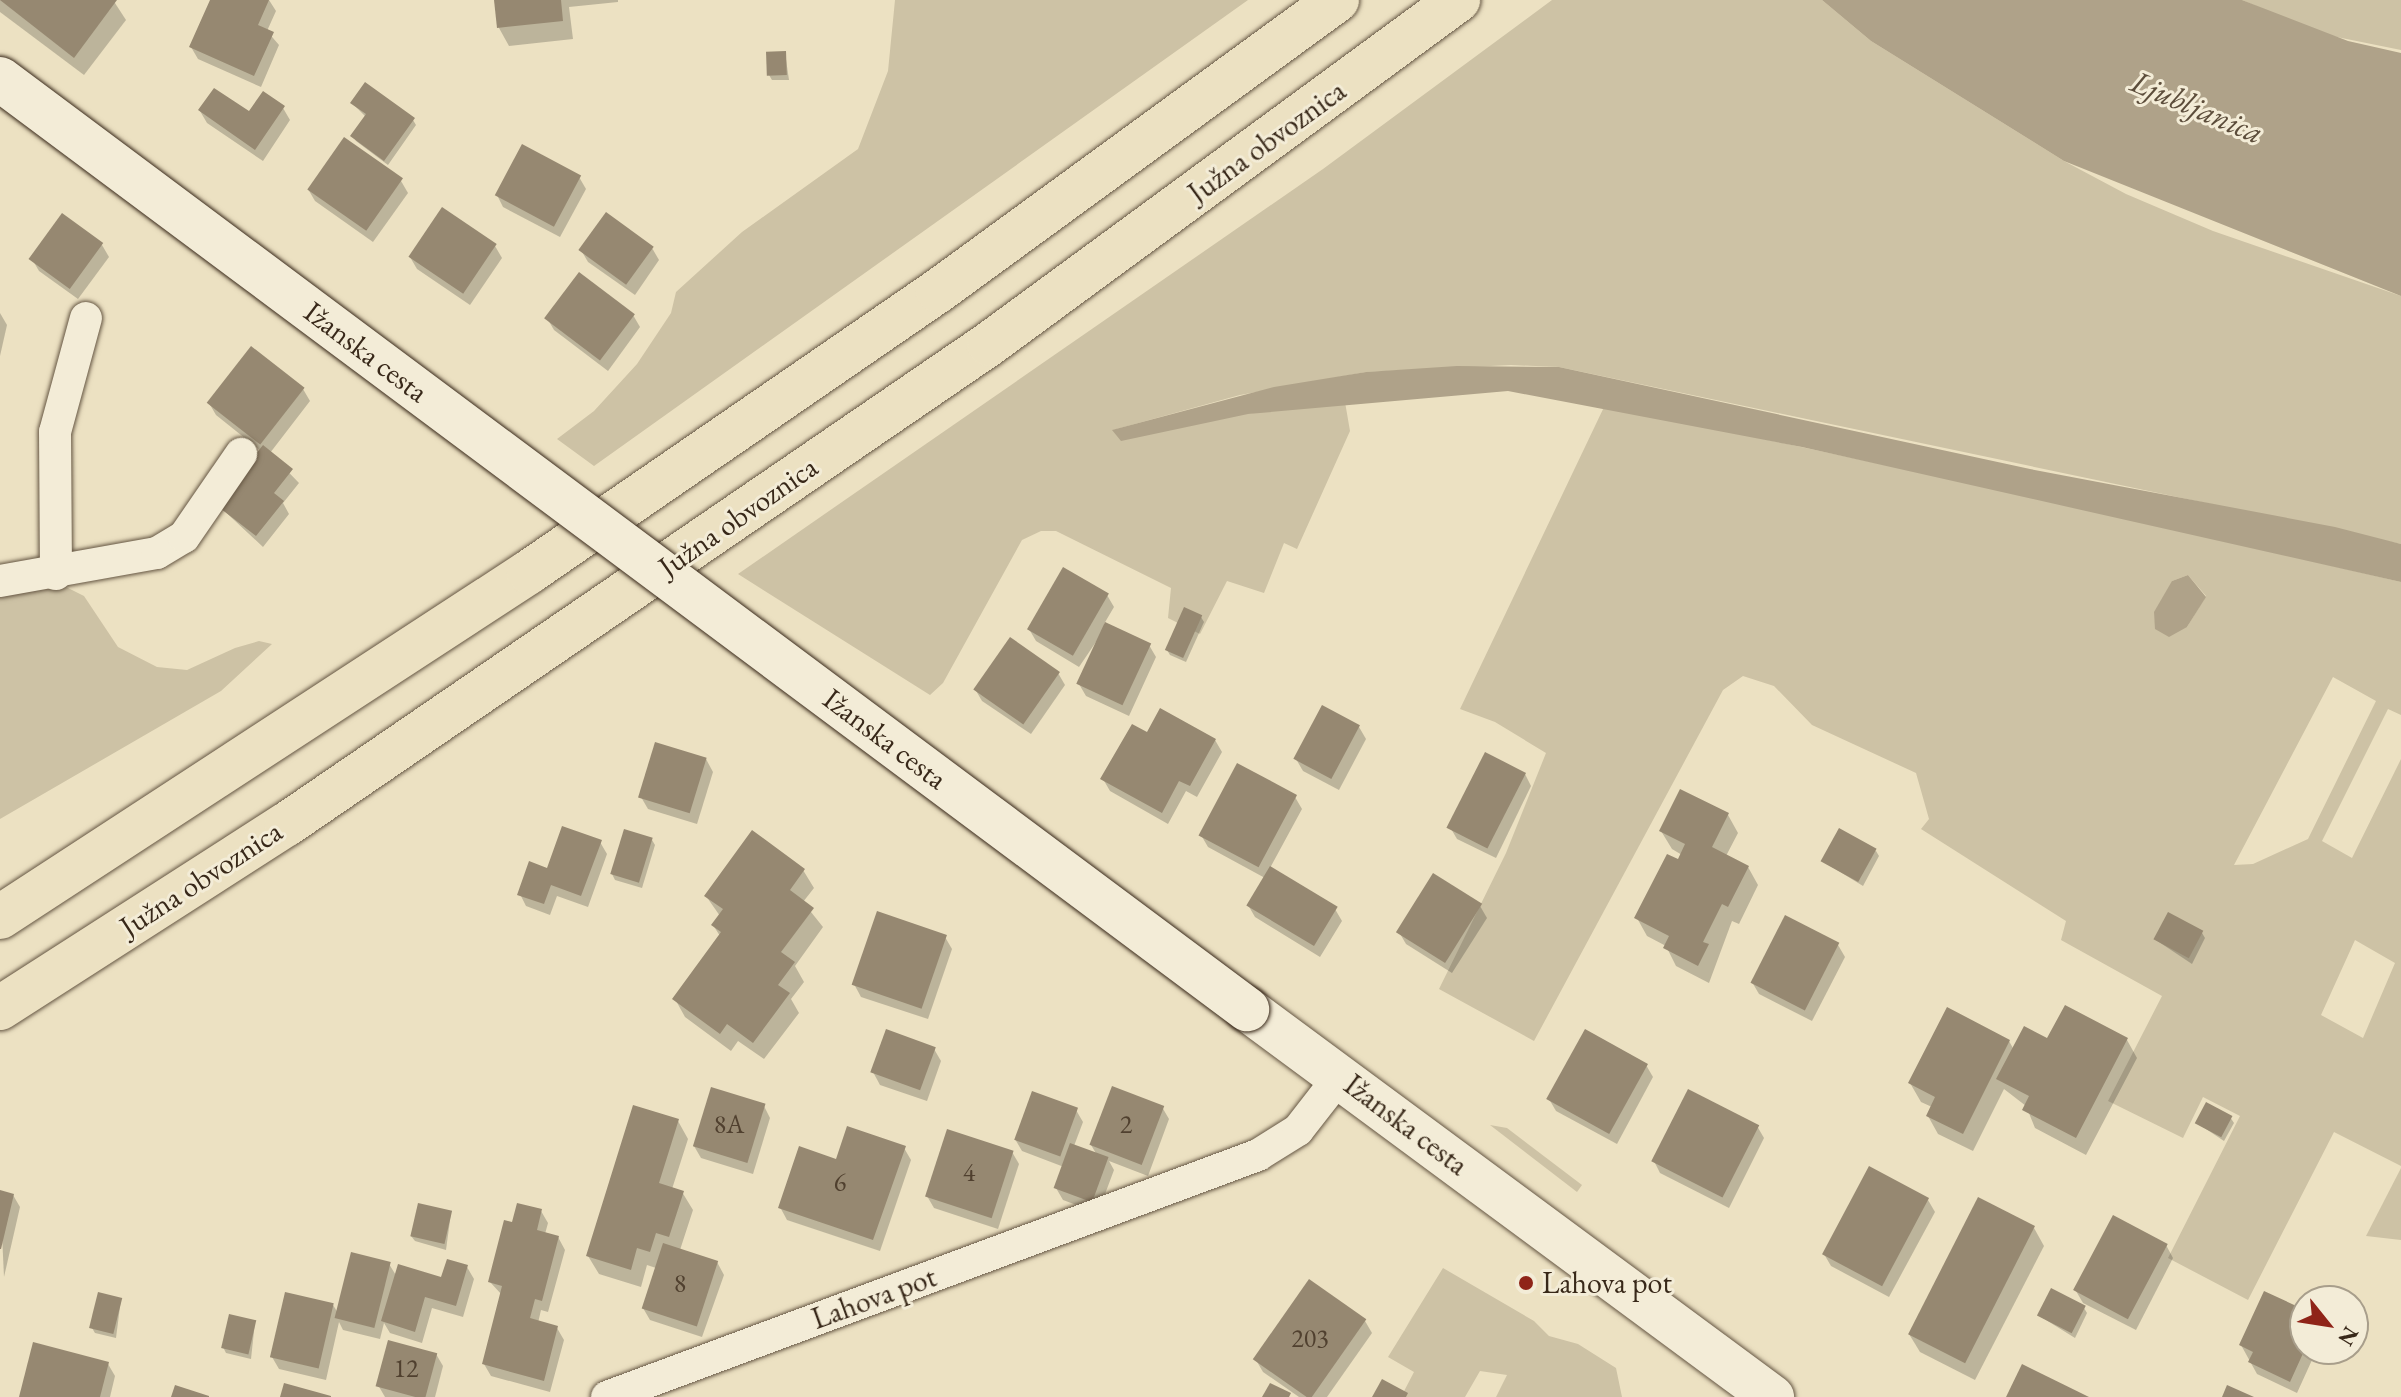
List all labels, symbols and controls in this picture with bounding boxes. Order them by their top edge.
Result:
water label: Ljubljanica [2125,62,2269,152]
street label: Južna obvoznica [1181,73,1353,211]
street label: Ižanska cesta [297,294,435,410]
street label: Južna obvoznica [651,449,825,585]
street label: Ižanska cesta [816,681,954,797]
street label: Južna obvoznica [113,813,289,945]
street label: Ižanska cesta [1337,1067,1475,1183]
house number: 8A [714,1109,744,1141]
house number: 2 [1120,1109,1132,1141]
house number: 4 [963,1157,975,1189]
house number: 6 [834,1167,846,1199]
street label: Lahova pot [807,1259,941,1337]
place label: Lahova pot [1542,1265,1672,1301]
house number: 8 [674,1268,686,1300]
marker: Lahova pot [1517,1274,1535,1292]
north arrow [2289,1285,2369,1365]
text: N [2331,1321,2365,1351]
house number: 203 [1291,1323,1329,1355]
house number: 12 [394,1353,418,1385]

